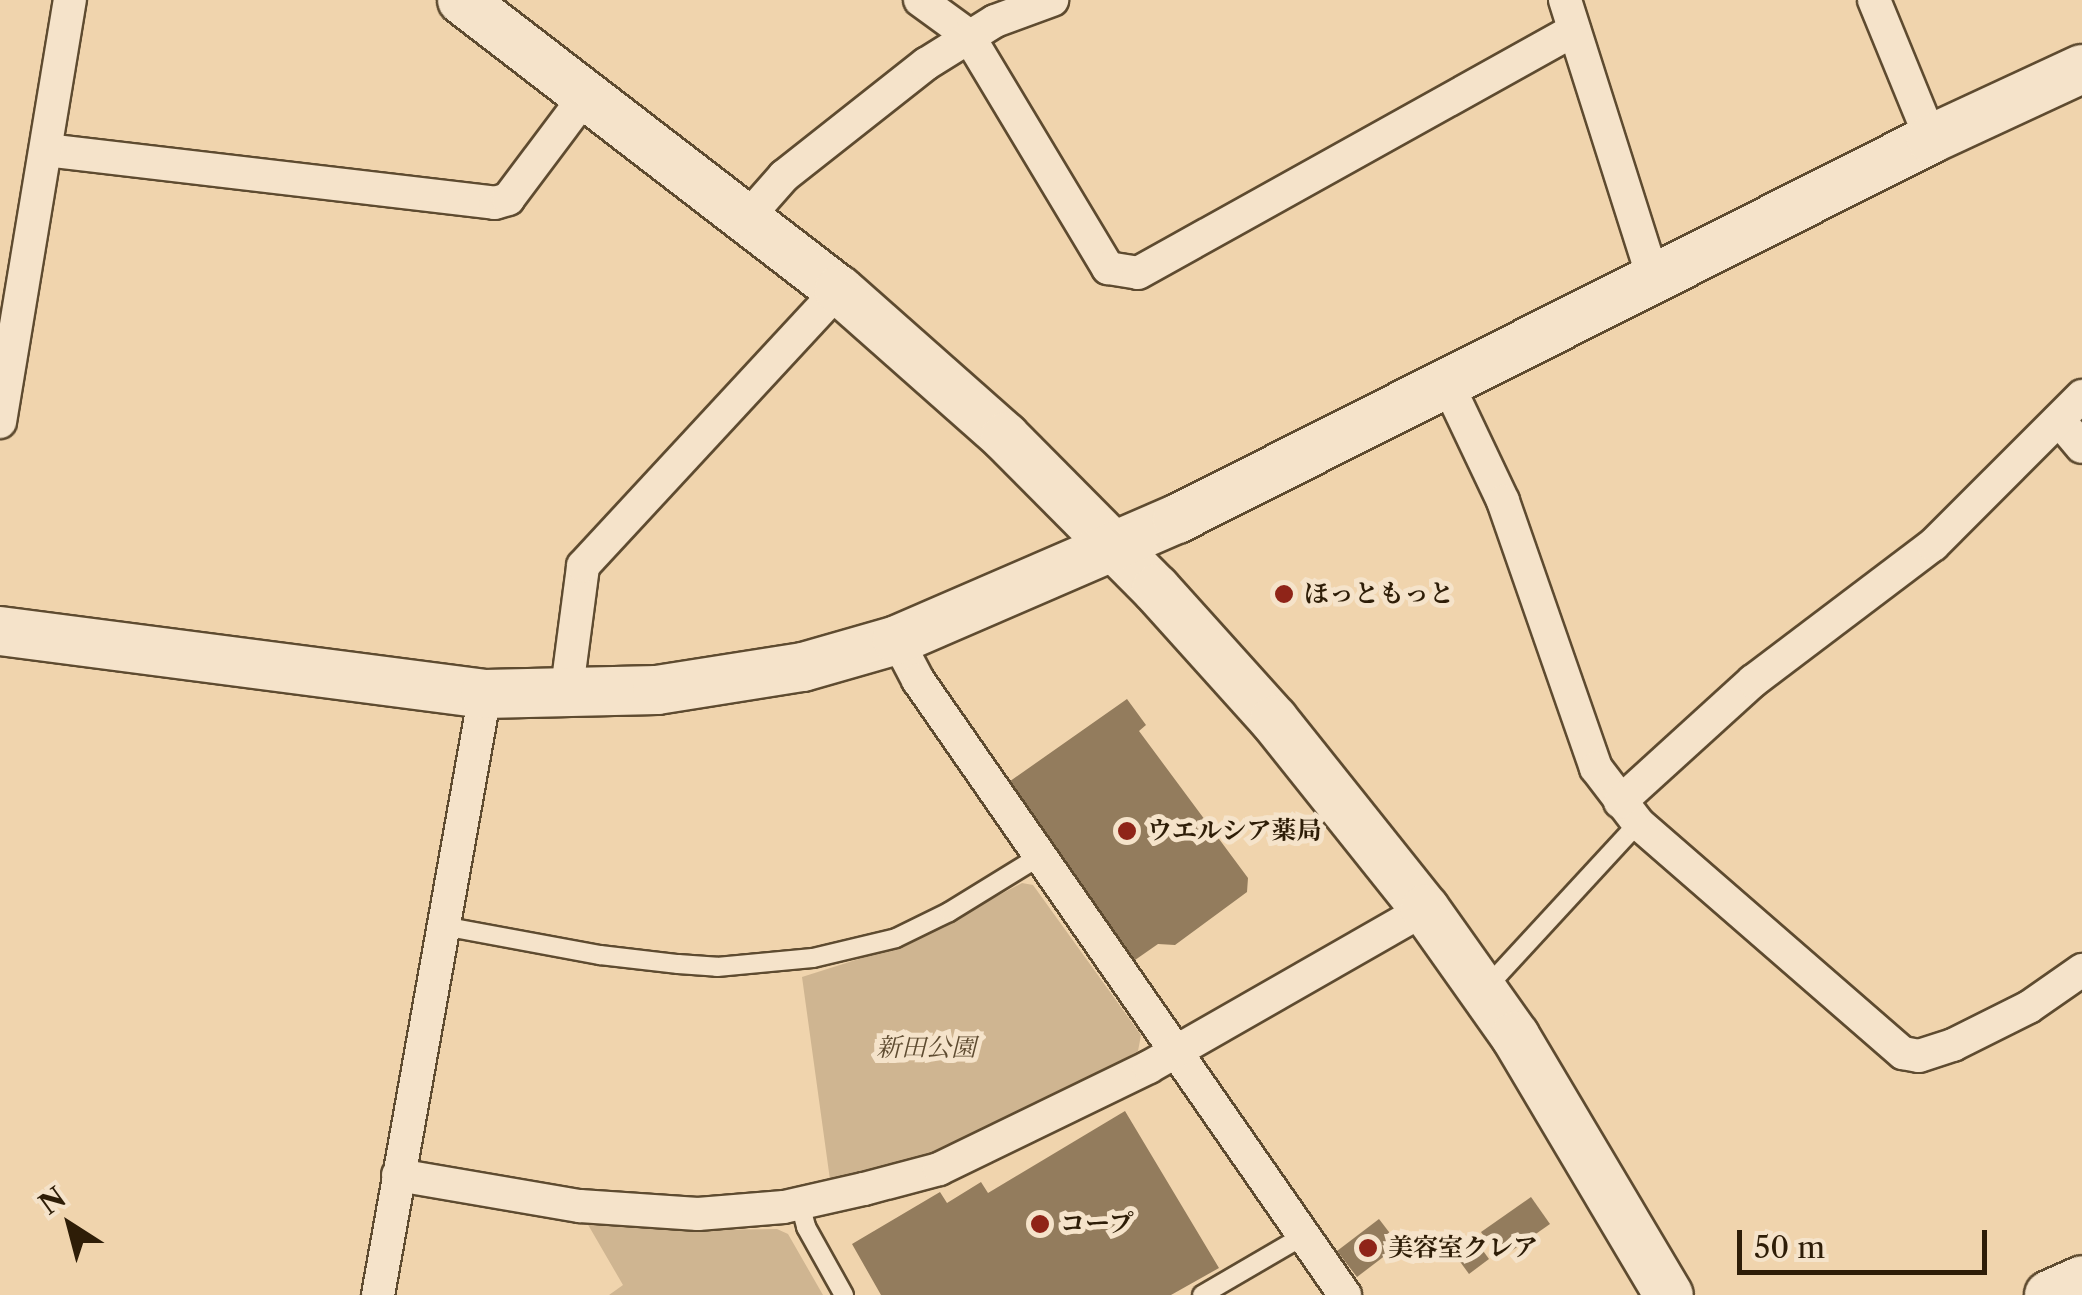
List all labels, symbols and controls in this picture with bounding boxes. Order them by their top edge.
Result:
place label: ほっともっと [1304,579,1454,609]
marker: ほっともっと [1273,583,1295,605]
place label: ウエルシア薬局 [1147,816,1322,846]
marker: ウエルシア薬局 [1116,820,1138,842]
park label: 新田公園 [876,1033,976,1063]
north arrow [20,1175,120,1275]
text: N [33,1180,72,1222]
place label: コープ [1060,1209,1135,1239]
scale bar [1742,1210,1992,1272]
marker: コープ [1029,1213,1051,1235]
text: 50 m [1754,1229,1825,1266]
place label: 美容室クレア [1388,1233,1538,1263]
marker: 美容室クレア [1357,1237,1379,1259]

